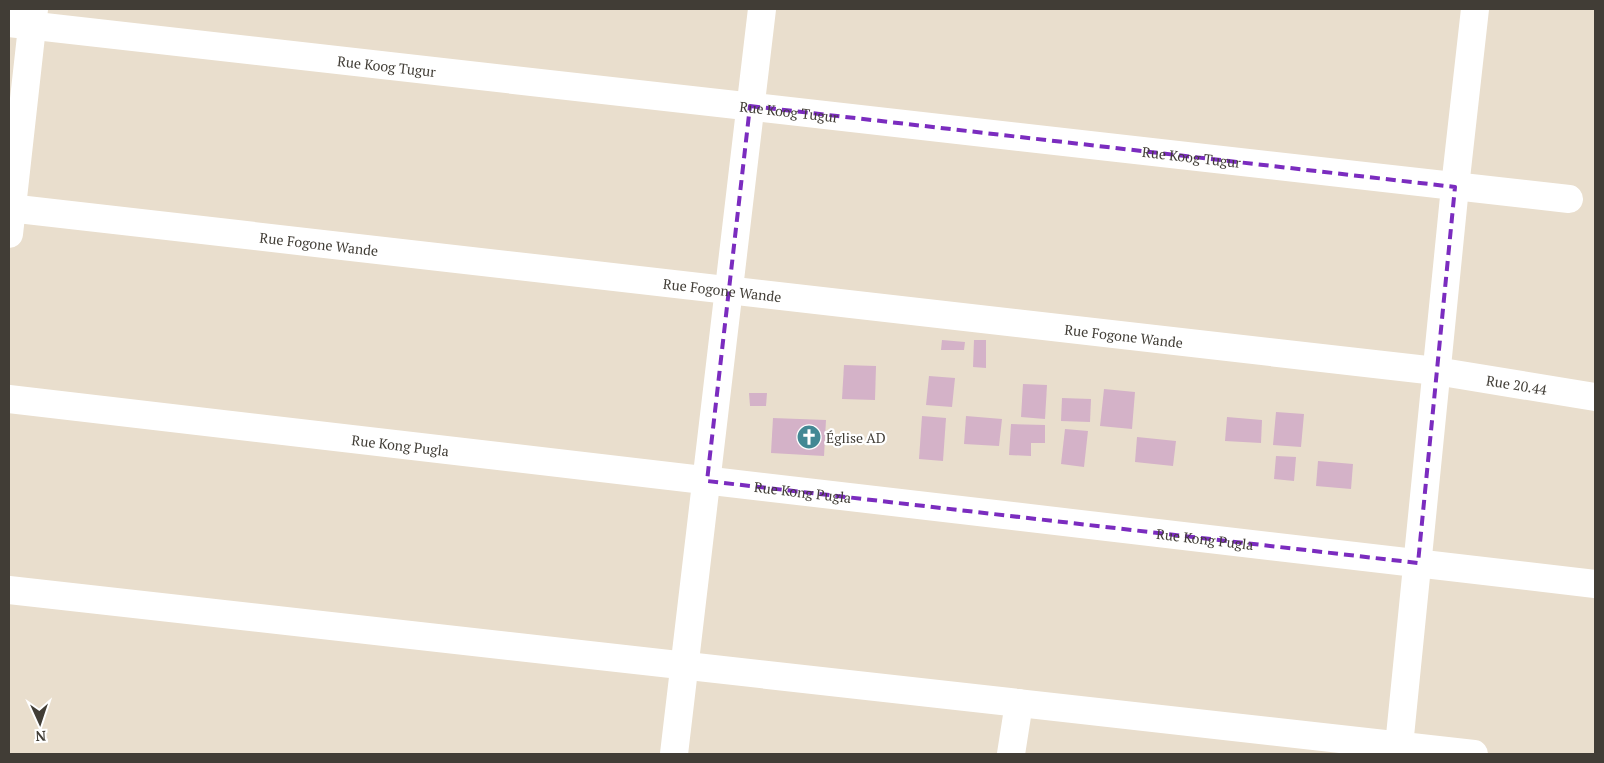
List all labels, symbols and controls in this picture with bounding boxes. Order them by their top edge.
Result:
street label: Rue Koog Tugur [336,51,438,81]
street label: Rue Koog Tugur [739,96,840,126]
street label: Rue Koog Tugur [1141,141,1242,171]
street label: Rue Fogone Wande [259,227,379,260]
street label: Rue Fogone Wande [662,273,783,306]
street label: Rue Fogone Wande [1064,319,1184,352]
street label: Rue 20.44 [1485,370,1549,399]
church icon: Église AD [796,424,822,450]
place label: Église AD [826,428,886,447]
street label: Rue Kong Pugla [351,430,450,460]
street label: Rue Kong Pugla [753,476,852,507]
street label: Rue Kong Pugla [1155,523,1255,554]
north arrow [15,698,65,748]
text: N [35,727,47,746]

